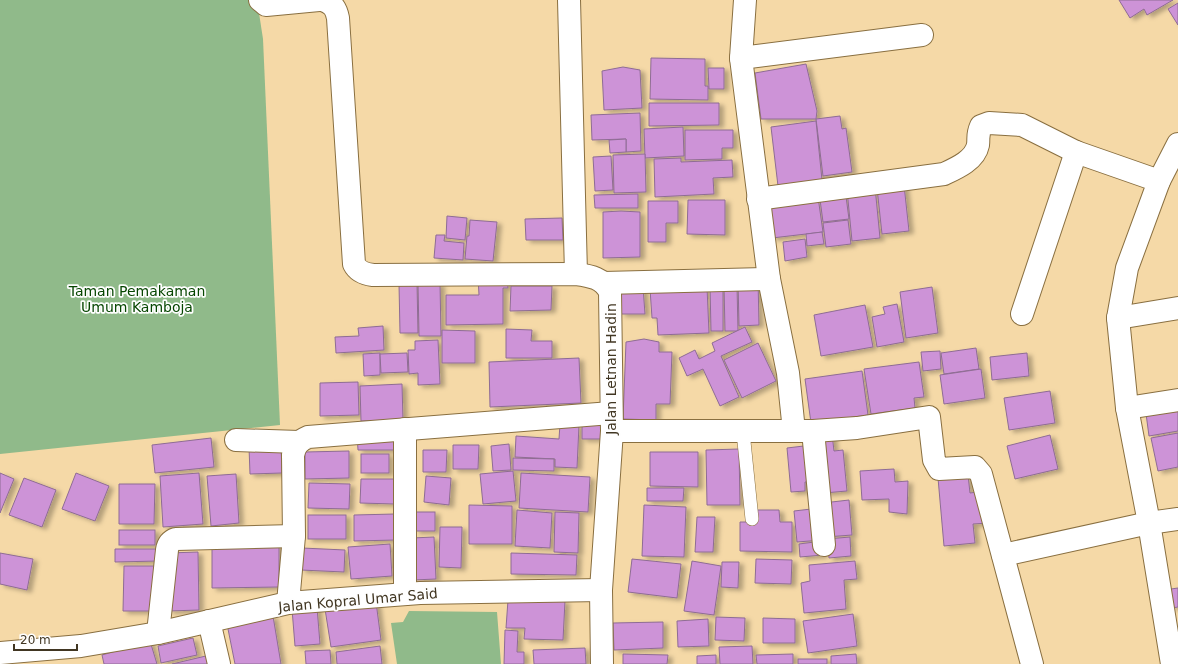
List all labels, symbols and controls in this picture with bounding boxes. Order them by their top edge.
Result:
park label: Taman Pemakaman Umum Kamboja [68,283,205,315]
street label: Jalan Letnan Hadin [603,303,619,436]
street label: Jalan Kopral Umar Said [277,585,438,615]
scale bar [14,626,77,652]
text: 20 m [20,633,51,647]

